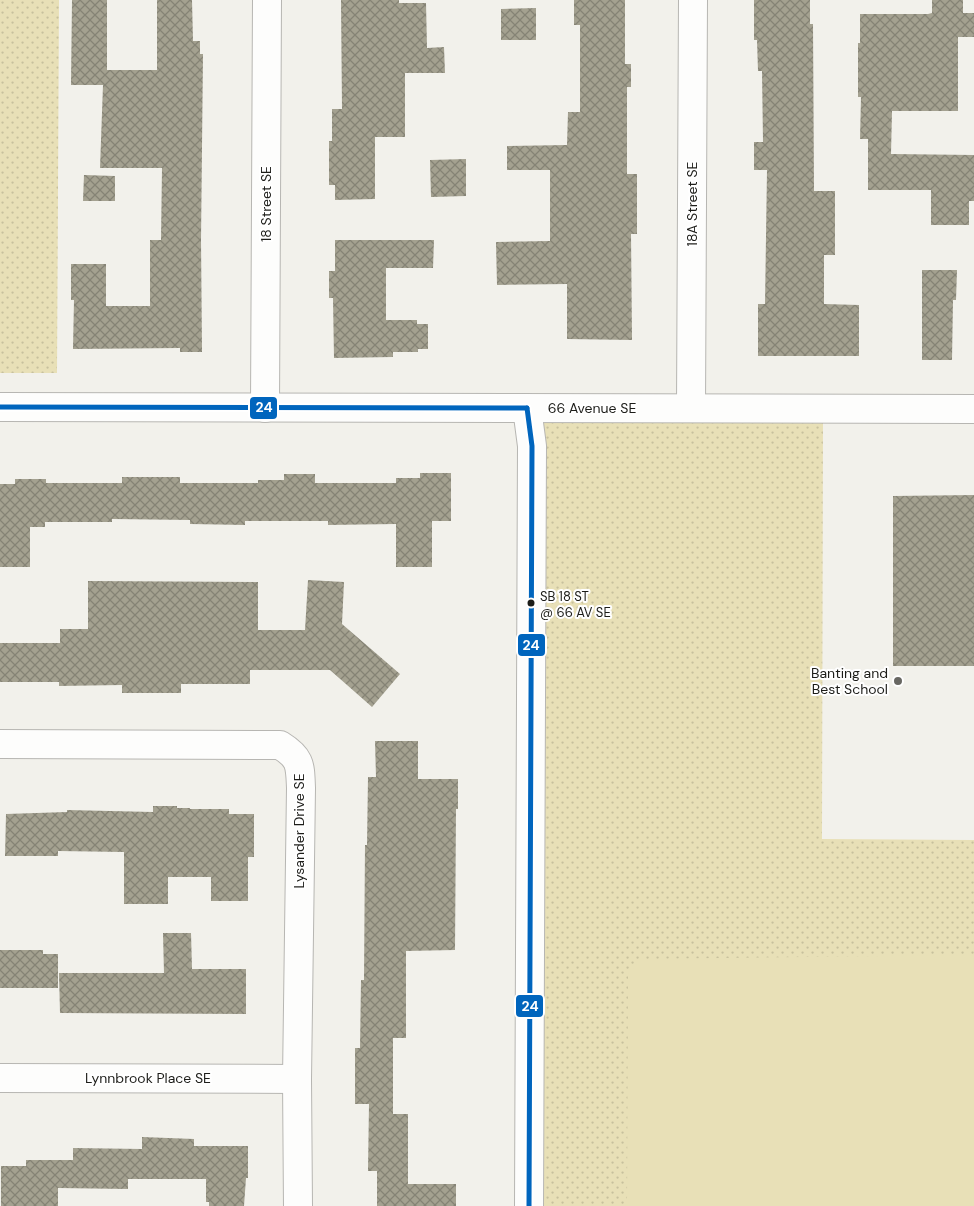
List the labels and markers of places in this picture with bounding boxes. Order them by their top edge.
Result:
place label: SB 18 ST @ 66 AV SE [540,588,611,621]
marker: SB 18 ST @ 66 AV SE [526,598,536,608]
place label: Banting and Best School [811,664,888,698]
marker: Banting and Best School [892,675,904,687]

